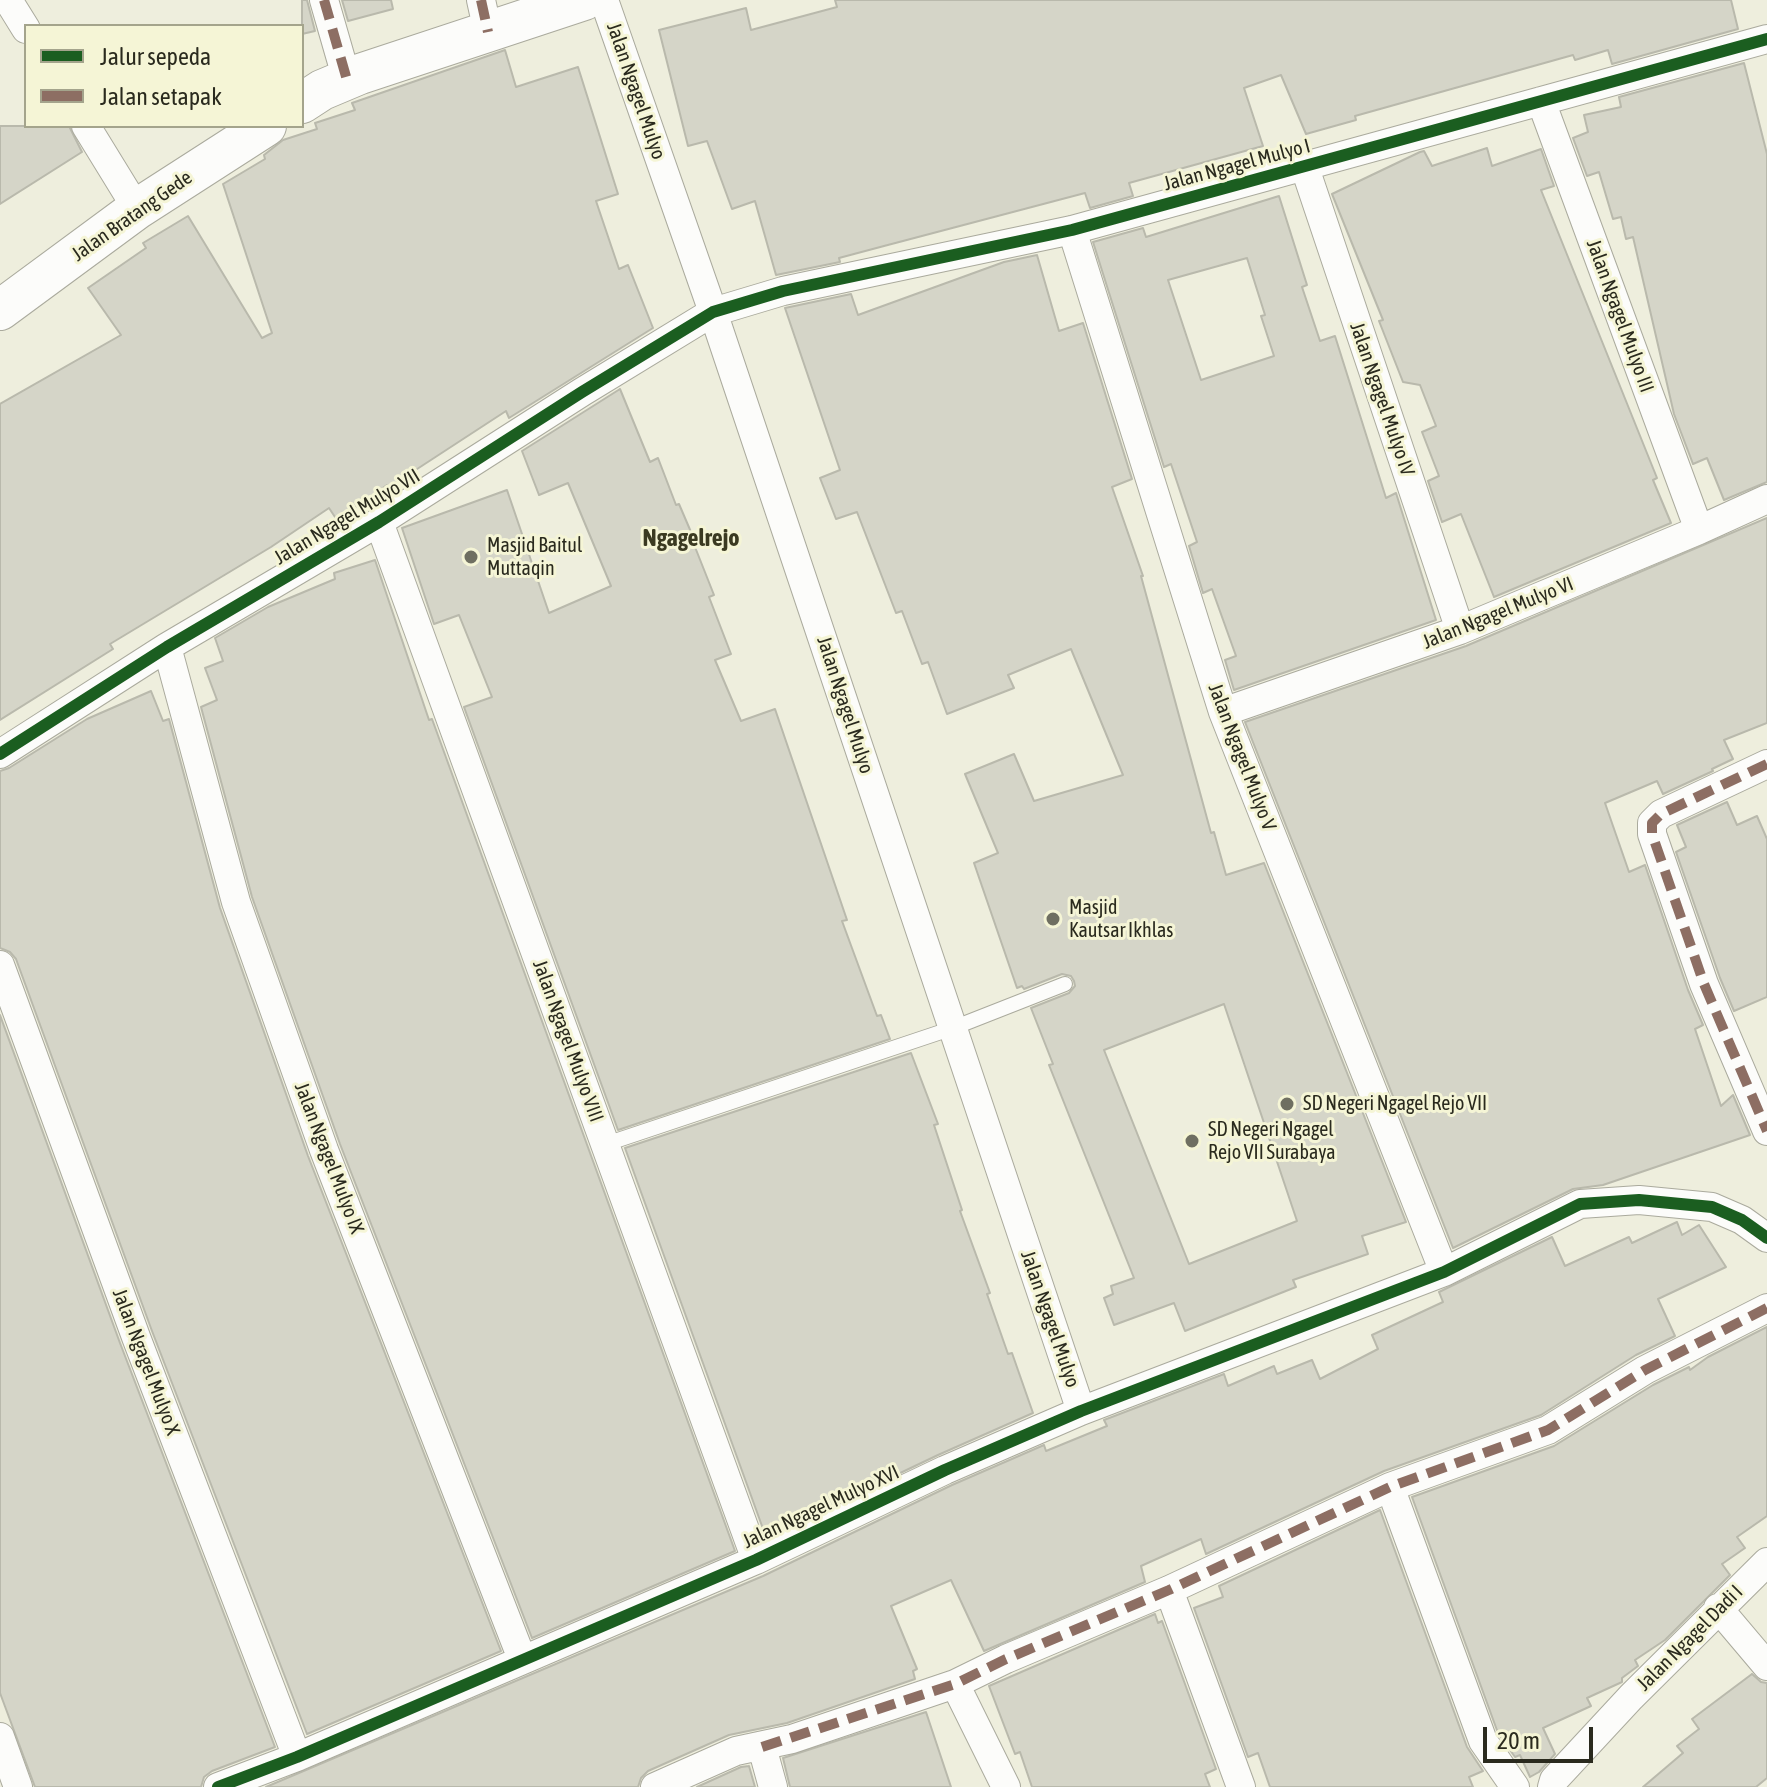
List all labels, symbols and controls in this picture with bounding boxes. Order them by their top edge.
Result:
street label: Jalan Ngagel Mulyo [601,20,671,162]
legend [24,24,304,128]
text: Jalur sepeda [100,43,211,70]
text: Jalan setapak [100,83,222,110]
street label: Jalan Ngagel Mulyo I [1161,134,1313,196]
street label: Jalan Bratang Gede [67,166,197,266]
street label: Jalan Ngagel Mulyo III [1581,236,1659,396]
street label: Jalan Ngagel Mulyo IV [1345,319,1419,479]
street label: Jalan Ngagel Mulyo VII [270,464,424,570]
district label: Ngagelrejo [642,524,740,552]
place label: Masjid Baitul Muttaqin [487,534,582,581]
marker: Masjid Baitul Muttaqin [462,548,480,566]
street label: Jalan Ngagel Mulyo VI [1419,572,1577,654]
street label: Jalan Ngagel Mulyo [811,633,879,777]
street label: Jalan Ngagel Mulyo V [1203,680,1281,834]
place label: Masjid Kautsar Ikhlas [1069,896,1173,943]
marker: Masjid Kautsar Ikhlas [1044,910,1062,928]
street label: Jalan Ngagel Mulyo VIII [528,957,608,1125]
street label: Jalan Ngagel Mulyo IX [289,1079,369,1237]
place label: SD Negeri Ngagel Rejo VII [1303,1092,1487,1116]
marker: SD Negeri Ngagel Rejo VII [1278,1095,1296,1113]
place label: SD Negeri Ngagel Rejo VII Surabaya [1208,1118,1336,1165]
marker: SD Negeri Ngagel Rejo VII Surabaya [1183,1132,1201,1150]
street label: Jalan Ngagel Mulyo [1015,1248,1085,1390]
street label: Jalan Ngagel Mulyo X [107,1285,185,1439]
street label: Jalan Ngagel Mulyo XVI [739,1460,903,1554]
street label: Jalan Ngagel Dadi I [1632,1580,1748,1696]
scale bar [1487,1711,1597,1761]
text: 20 m [1497,1727,1540,1754]

